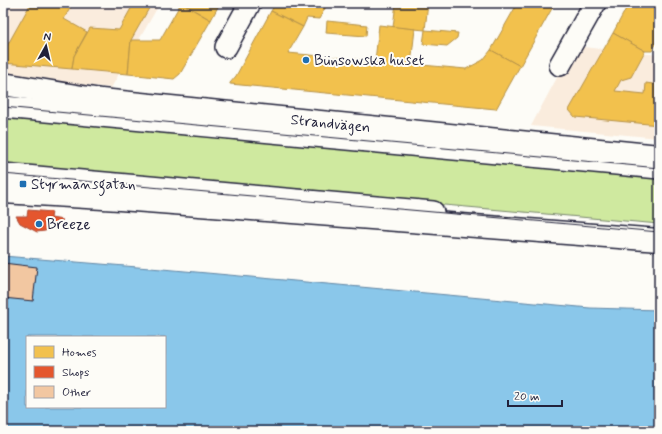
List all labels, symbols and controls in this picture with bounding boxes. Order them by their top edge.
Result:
north arrow [26,26,66,66]
text: N [43,30,52,45]
place label: Bünsowska huset [314,51,425,71]
marker: Bünsowska huset [301,55,311,65]
street label: Strandvägen [290,110,371,138]
place label: Styrmansgatan [31,175,136,196]
marker: Styrmansgatan [18,179,28,189]
place label: Breeze [47,215,91,235]
marker: Breeze [34,219,44,229]
legend [26,336,166,408]
text: Homes [62,345,97,361]
text: Shops [62,365,89,381]
scale bar [508,382,562,408]
text: Other [62,385,91,401]
text: 20 m [514,389,540,405]

